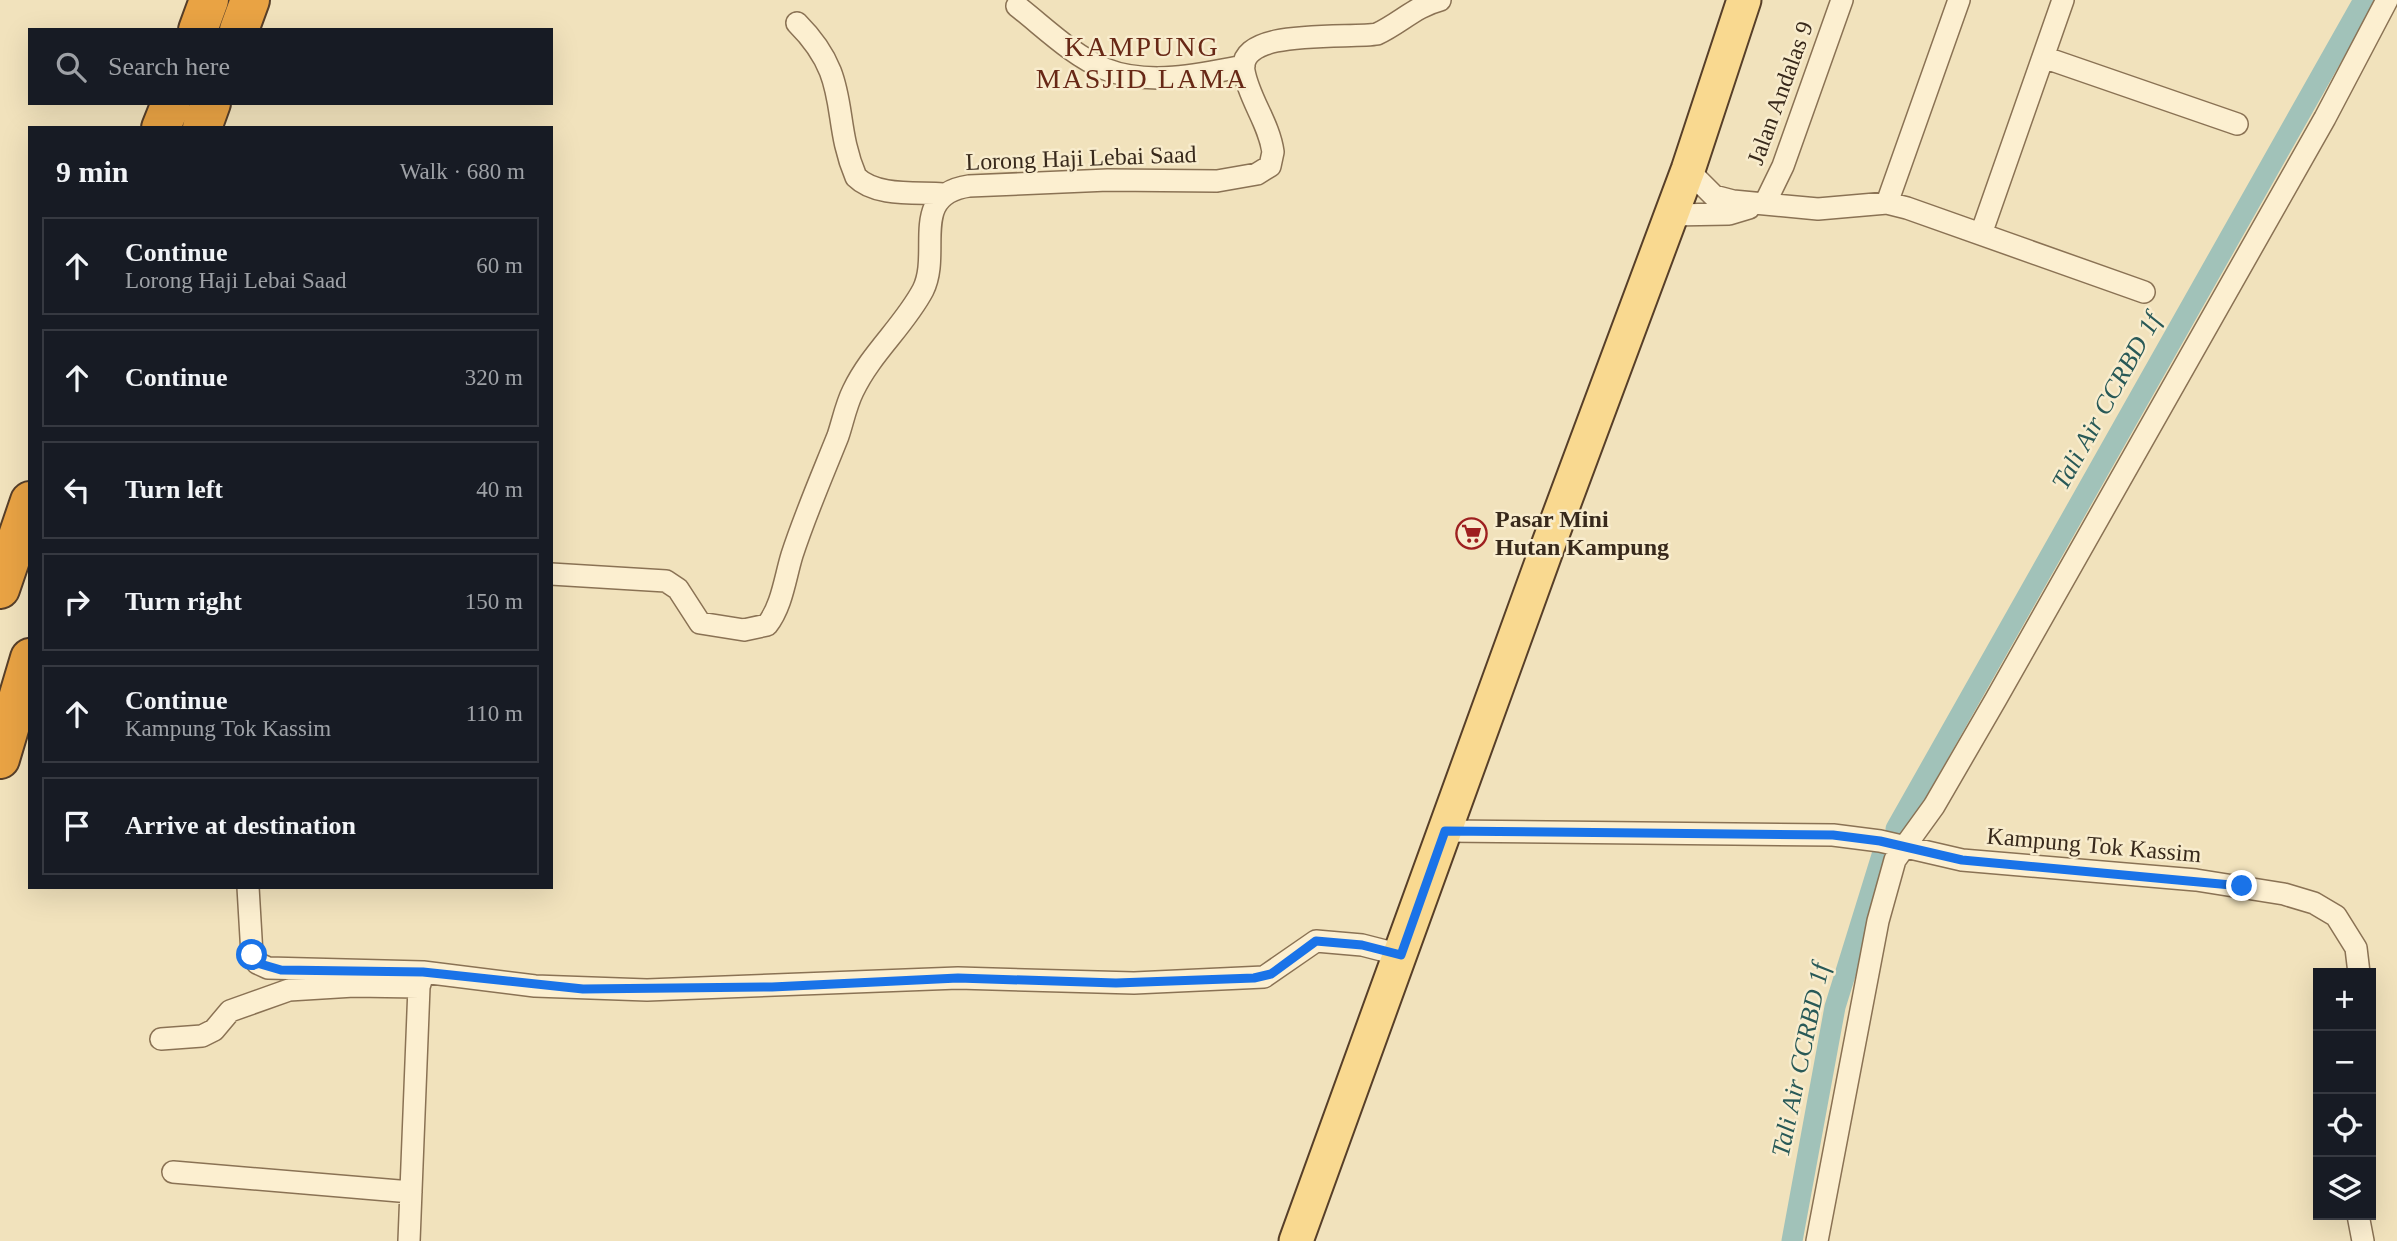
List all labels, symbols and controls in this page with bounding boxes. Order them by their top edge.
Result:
street label: Jalan Andalas 9 [1742,18,1818,168]
search box [28,28,553,105]
district label: KAMPUNG MASJID LAMA [1036,31,1248,94]
icon: search [52,48,90,86]
text: Search here [108,52,230,81]
street label: Lorong Haji Lebai Saad [965,141,1197,175]
text: 9 min [56,155,129,188]
text: Walk · 680 m [400,159,525,184]
text: Continue [125,238,228,267]
icon: ahead [58,247,96,285]
text: 60 m [476,253,523,278]
text: Lorong Haji Lebai Saad [125,268,347,293]
water label: Tali Air CCRBD 1f [2046,305,2169,495]
icon: ahead [58,359,96,397]
text: Continue [125,363,228,392]
text: 320 m [465,365,523,390]
icon: left [58,471,96,509]
text: Turn left [125,475,223,504]
text: 40 m [476,477,523,502]
place label: Pasar Mini Hutan Kampung [1495,506,1669,560]
supermarket icon: Pasar Mini Hutan Kampung [1455,516,1489,550]
icon: right [58,583,96,621]
text: Turn right [125,587,242,616]
text: 150 m [465,589,523,614]
text: Continue [125,686,228,715]
icon: ahead [58,695,96,733]
text: 110 m [466,701,523,726]
text: Kampung Tok Kassim [125,716,331,741]
icon: arrive [58,807,96,845]
text: Arrive at destination [125,811,356,840]
street label: Kampung Tok Kassim [1986,823,2203,867]
route end [2226,870,2257,901]
route start [236,939,267,970]
water label: Tali Air CCRBD 1f [1766,957,1836,1160]
map controls [2313,968,2376,1220]
button: + [2313,968,2376,1031]
button: − [2313,1031,2376,1094]
button: locate [2313,1094,2376,1157]
button: layers [2313,1157,2376,1220]

